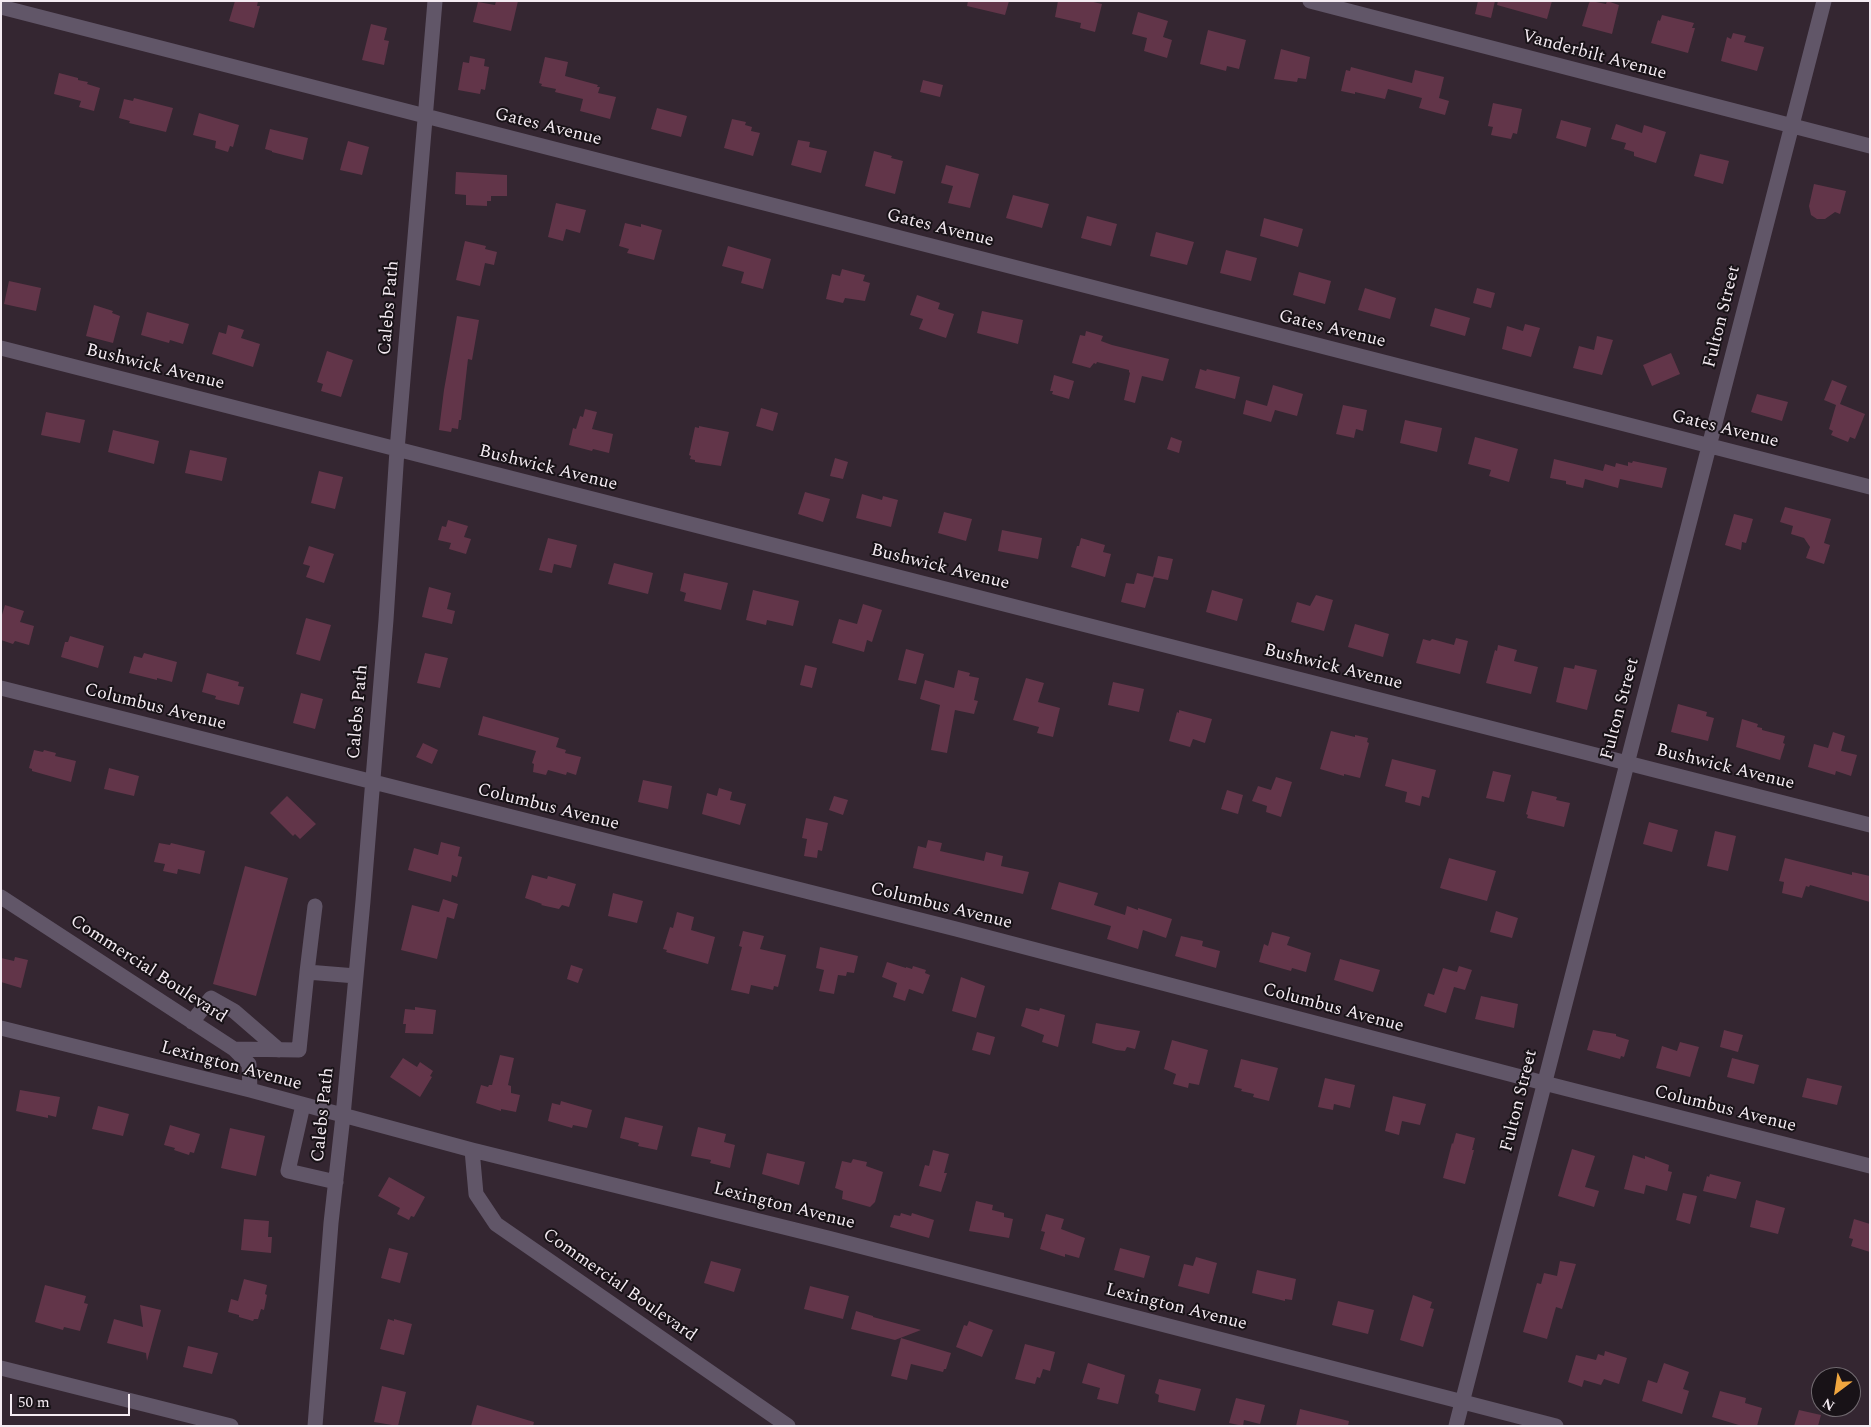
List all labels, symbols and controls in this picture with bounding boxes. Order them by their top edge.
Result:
street label: Vanderbilt Avenue [1519,26,1669,86]
street label: Gates Avenue [492,104,604,152]
street label: Gates Avenue [884,205,996,253]
street label: Calebs Path [375,260,405,356]
street label: Fulton Street [1700,264,1746,370]
street label: Gates Avenue [1276,306,1388,354]
street label: Bushwick Avenue [84,340,226,396]
street label: Gates Avenue [1669,406,1781,454]
street label: Bushwick Avenue [477,441,619,497]
street label: Bushwick Avenue [869,540,1011,596]
street label: Bushwick Avenue [1262,640,1404,696]
street label: Fulton Street [1597,656,1645,762]
street label: Calebs Path [344,664,374,760]
street label: Columbus Avenue [82,680,228,736]
street label: Bushwick Avenue [1654,740,1796,796]
street label: Columbus Avenue [475,780,621,836]
street label: Columbus Avenue [868,879,1014,935]
street label: Commercial Boulevard [65,911,231,1029]
street label: Columbus Avenue [1260,980,1406,1038]
street label: Lexington Avenue [158,1038,304,1096]
street label: Fulton Street [1497,1048,1543,1154]
street label: Calebs Path [308,1067,340,1163]
street label: Columbus Avenue [1652,1082,1798,1138]
street label: Lexington Avenue [711,1179,857,1235]
street label: Commercial Boulevard [538,1225,700,1347]
street label: Lexington Avenue [1103,1280,1249,1336]
north arrow [1811,1367,1861,1417]
scale bar [12,1384,132,1416]
text: 50 m [18,1391,50,1414]
text: N [1818,1392,1839,1416]

